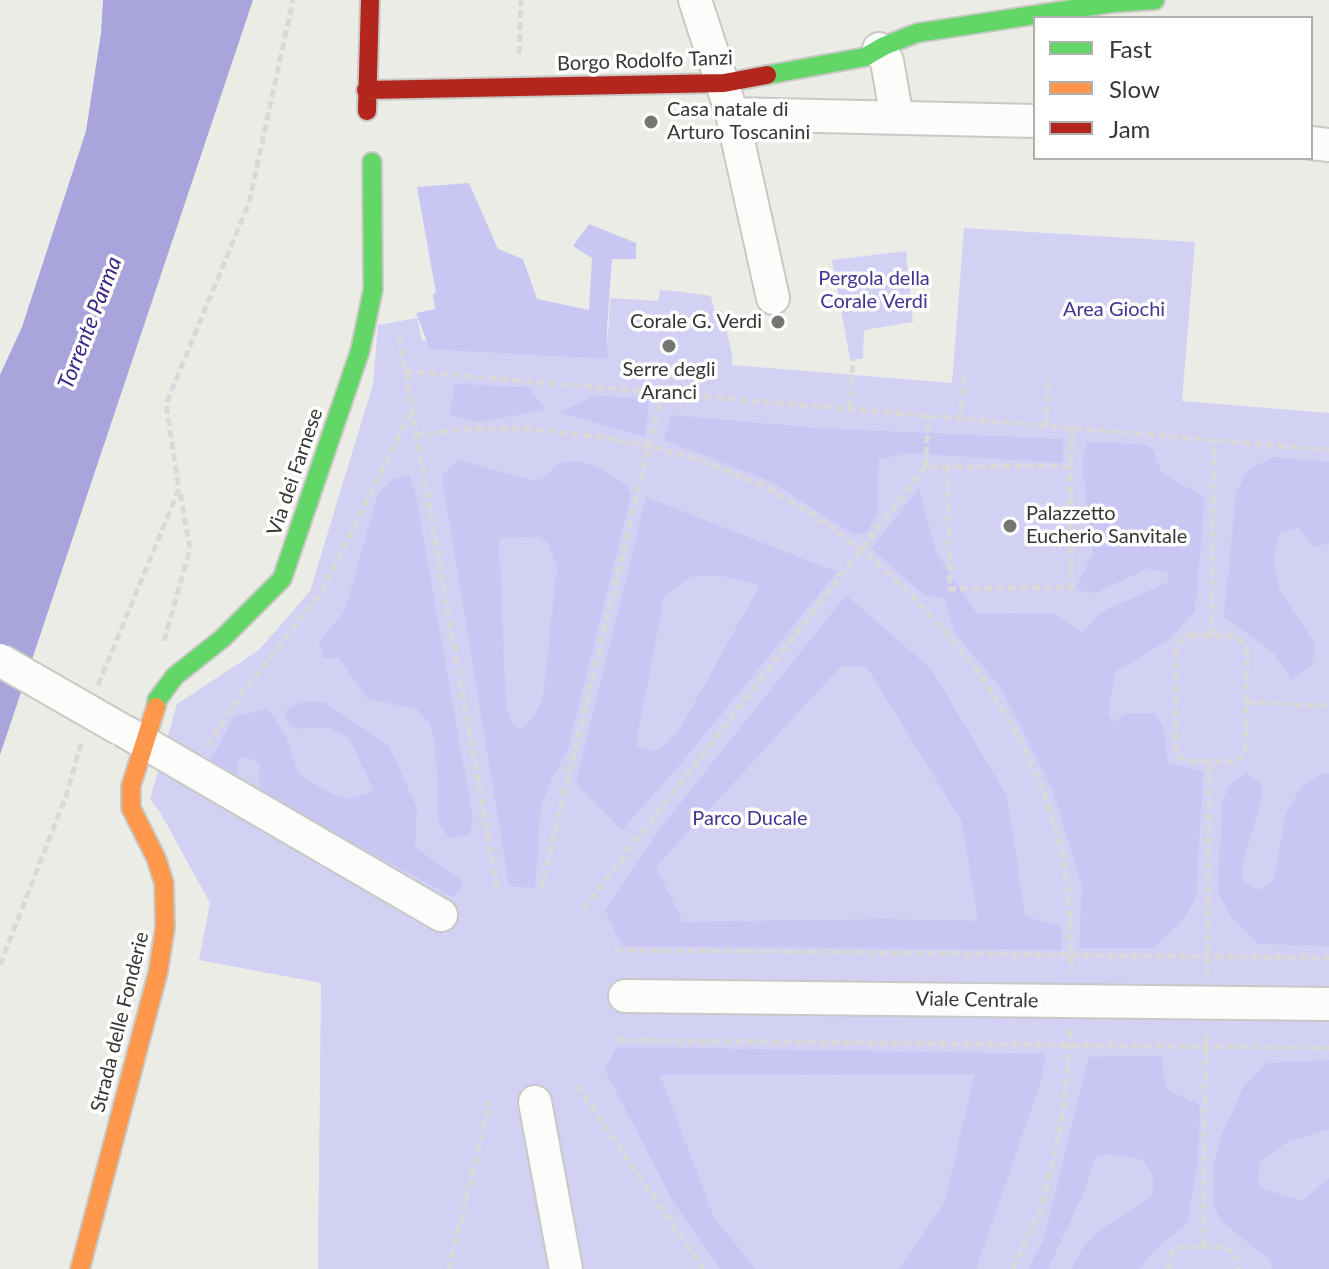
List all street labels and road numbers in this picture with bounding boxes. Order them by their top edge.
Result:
street label: Borgo Rodolfo Tanzi [557,46,733,76]
street label: Via dei Farnese [262,405,328,539]
street label: Strada delle Fonderie [86,929,154,1115]
street label: Viale Centrale [915,987,1039,1013]

